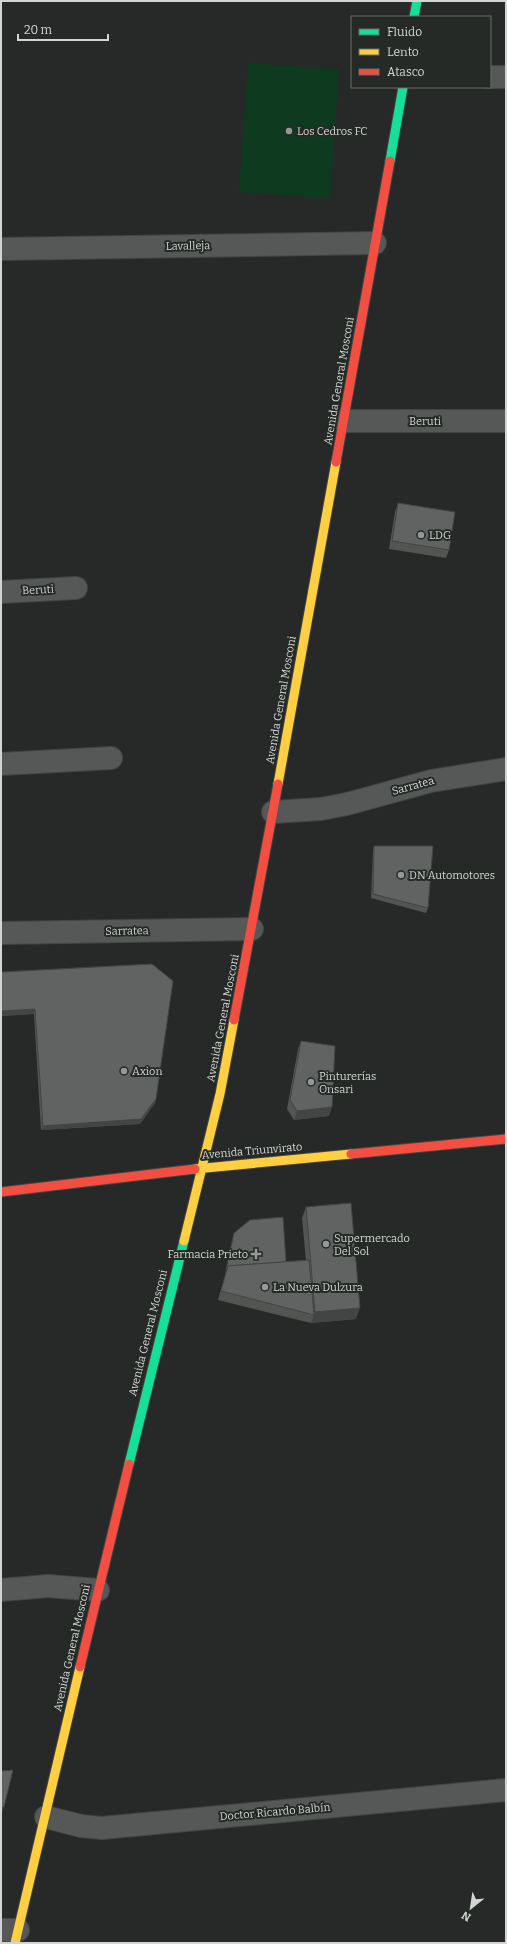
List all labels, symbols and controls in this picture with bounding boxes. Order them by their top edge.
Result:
scale bar [18,16,108,42]
legend [351,16,491,88]
text: 20 m [24,23,53,37]
text: Fluido [387,25,422,39]
text: Lento [387,45,419,59]
text: Atasco [387,65,425,79]
place label: Los Cedros FC [297,125,367,138]
marker: Los Cedros FC [284,126,294,136]
street label: Lavalleja [166,239,210,253]
street label: Avenida General Mosconi [321,315,357,446]
street label: Beruti [409,415,442,428]
place label: LDG [429,529,451,542]
marker: LDG [416,530,426,540]
street label: Beruti [22,583,55,597]
street label: Avenida General Mosconi [263,634,299,765]
street label: Sarratea [390,774,436,798]
place label: DN Automotores [409,869,495,882]
marker: DN Automotores [396,870,406,880]
street label: Sarratea [105,924,149,938]
street label: Avenida General Mosconi [204,952,242,1083]
place label: Axion [132,1065,162,1078]
marker: Axion [119,1066,129,1076]
place label: Pinturerías Onsari [319,1070,376,1096]
marker: Pinturerías Onsari [306,1077,316,1087]
street label: Avenida Triunvirato [201,1140,303,1162]
place label: Supermercado Del Sol [334,1232,410,1258]
marker: Supermercado Del Sol [321,1239,331,1249]
place label: Farmacia Prieto [167,1248,248,1261]
marker: Farmacia Prieto [251,1249,261,1259]
street label: Avenida General Mosconi [126,1268,170,1398]
place label: La Nueva Dulzura [273,1281,363,1294]
marker: La Nueva Dulzura [260,1282,270,1292]
street label: Avenida General Mosconi [51,1583,93,1713]
street label: Doctor Ricardo Balbín [219,1801,331,1823]
north arrow [451,1888,491,1928]
text: N [459,1908,473,1924]

